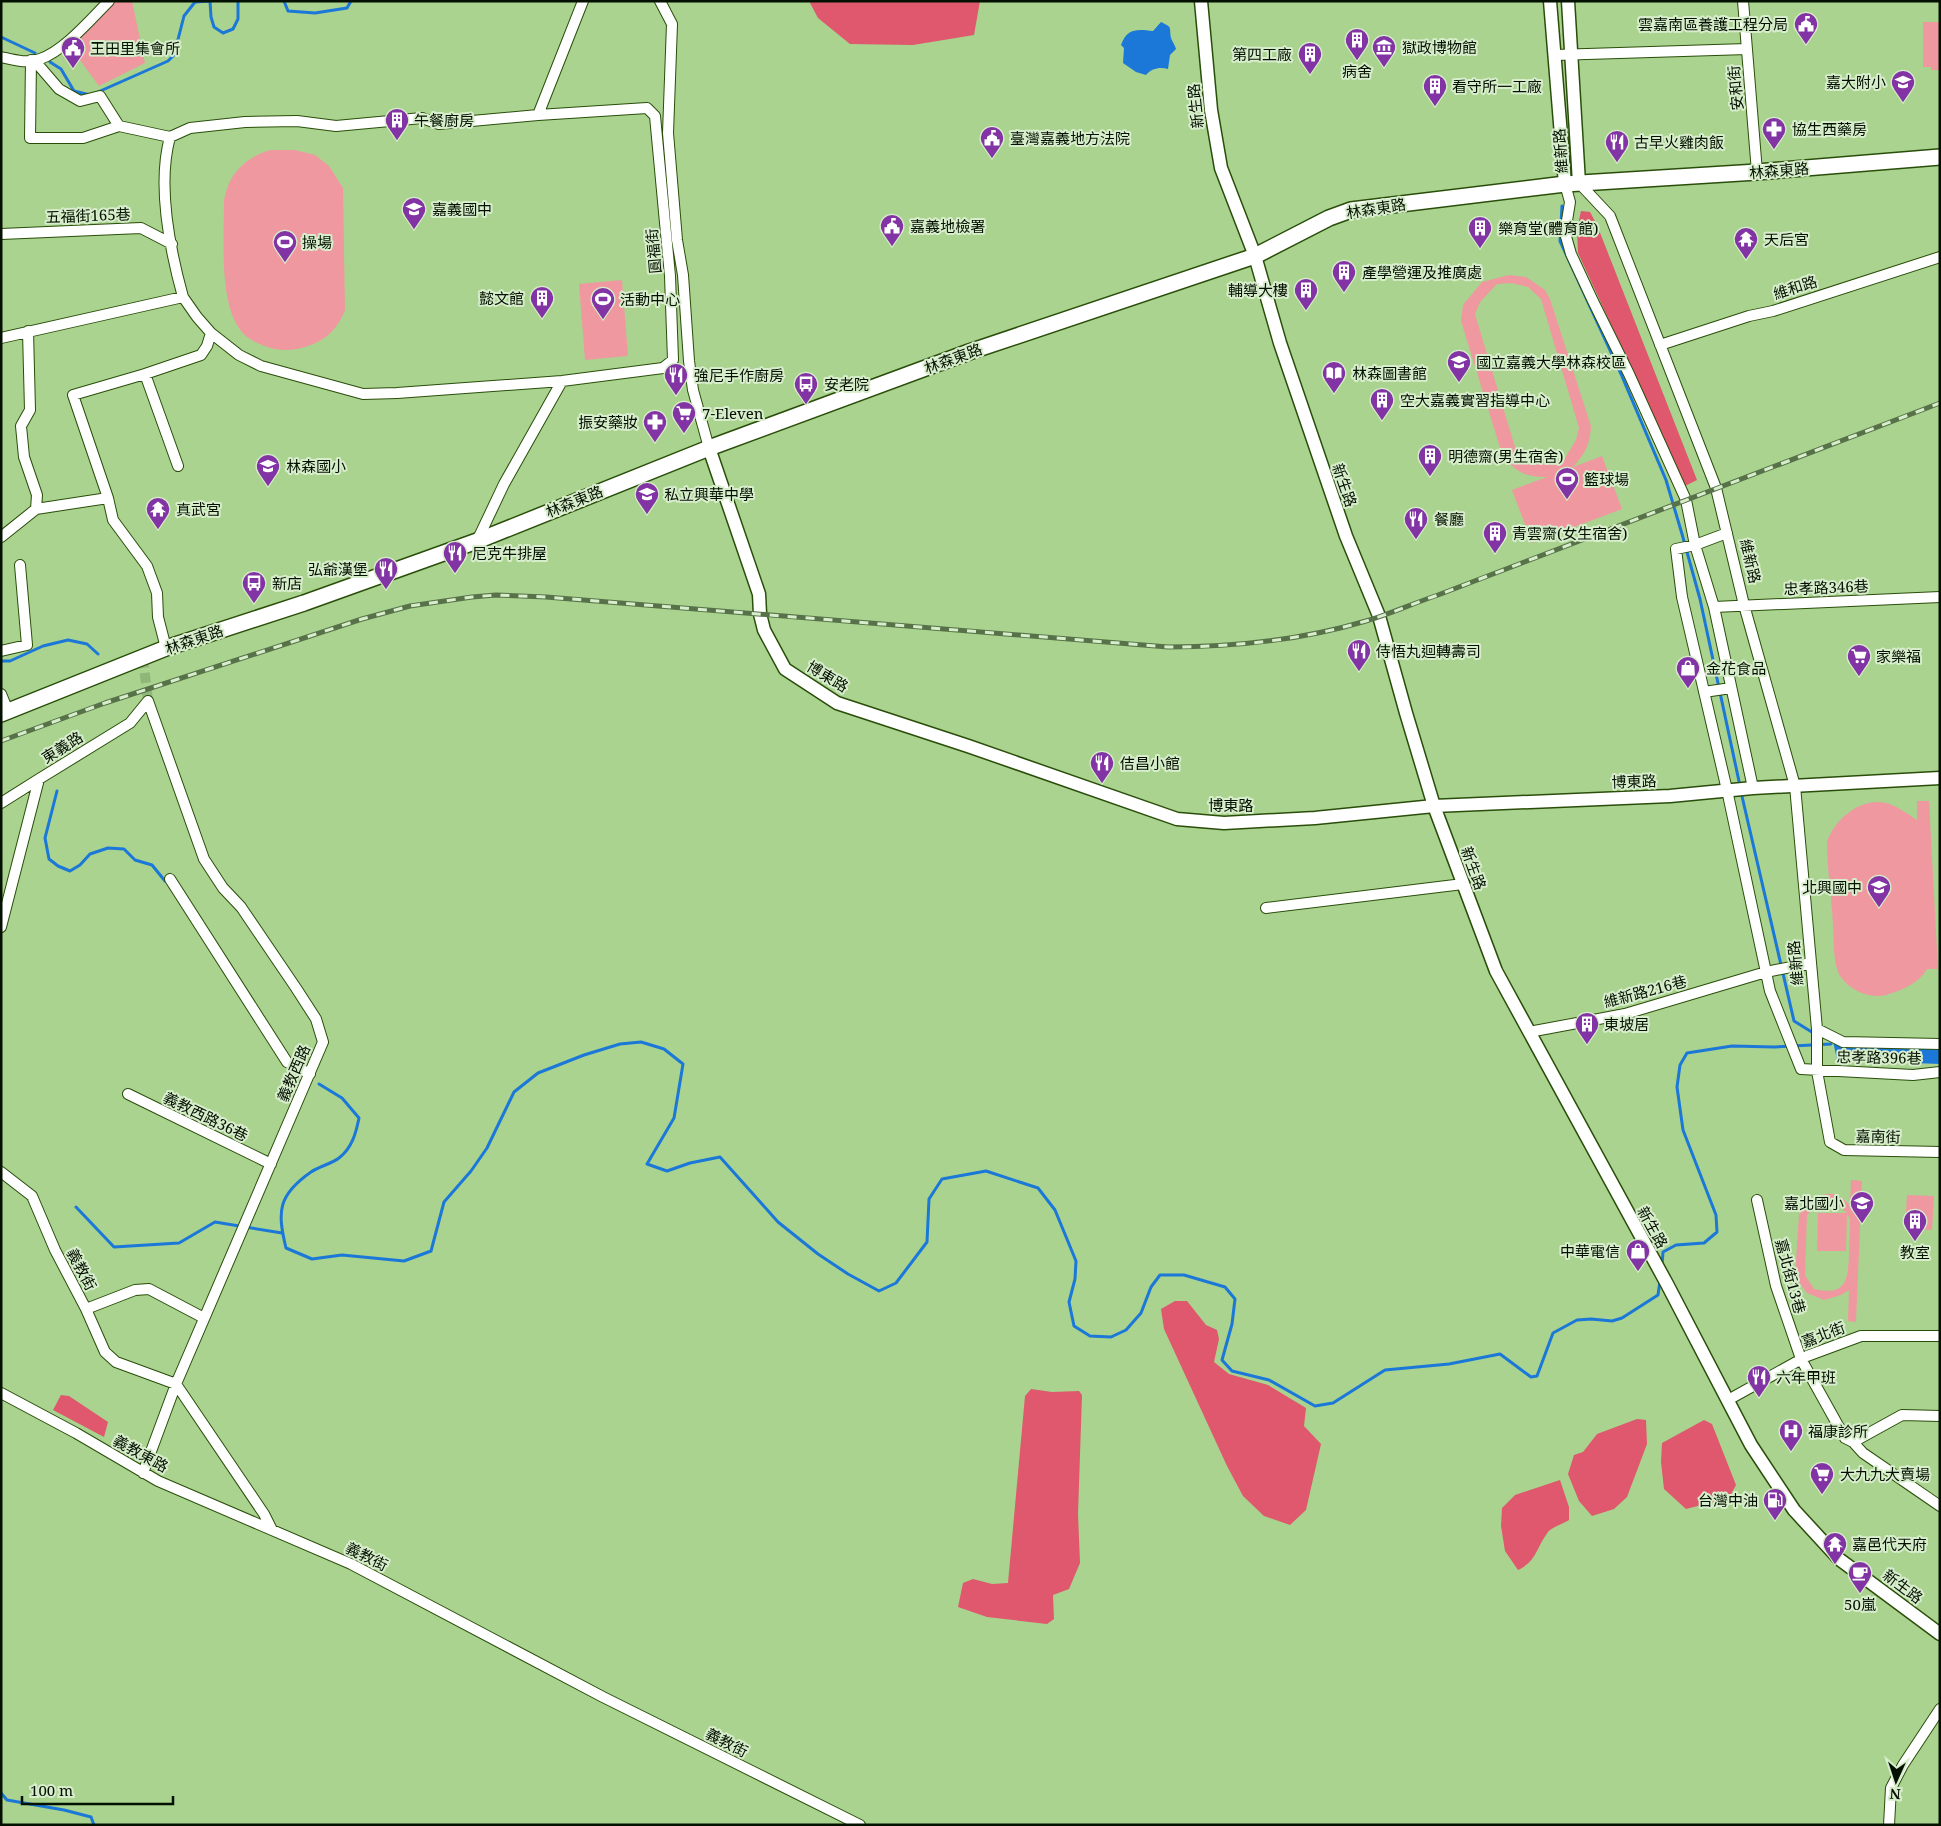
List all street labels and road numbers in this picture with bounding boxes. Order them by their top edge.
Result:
street label: 安和街 [1723,65,1747,111]
street label: 新生路 [1183,83,1207,129]
street label: 維新路 [1548,128,1572,174]
street label: 林森東路 [1748,157,1810,183]
street label: 林森東路 [1345,193,1407,223]
street label: 五福街165巷 [45,204,131,226]
street label: 圓福街 [641,228,665,274]
street label: 維和路 [1771,271,1819,303]
street label: 林森東路 [921,338,985,378]
street label: 新生路 [1328,460,1362,510]
street label: 林森東路 [542,480,606,522]
street label: 維新路 [1736,537,1766,585]
street label: 忠孝路346巷 [1783,576,1869,598]
street label: 林森東路 [162,620,226,658]
street label: 博東路 [804,656,852,696]
street label: 東義路 [38,727,86,767]
street label: 博東路 [1611,770,1657,792]
street label: 博東路 [1208,795,1254,815]
street label: 新生路 [1457,843,1491,893]
street label: 維新路 [1783,940,1807,986]
street label: 維新路216巷 [1601,970,1689,1012]
street label: 義教西路 [272,1041,314,1105]
street label: 忠孝路396巷 [1836,1046,1922,1068]
street label: 義教西路36巷 [160,1087,252,1145]
street label: 嘉南街 [1855,1126,1901,1146]
street label: 新生路 [1633,1202,1673,1252]
street label: 嘉北街13巷 [1771,1236,1811,1316]
street label: 義教街 [63,1244,101,1294]
street label: 嘉北街 [1798,1317,1848,1351]
street label: 義教東路 [110,1430,172,1476]
street label: 義教街 [342,1537,392,1575]
street label: 新生路 [1879,1564,1927,1608]
street label: 義教街 [702,1723,752,1761]

